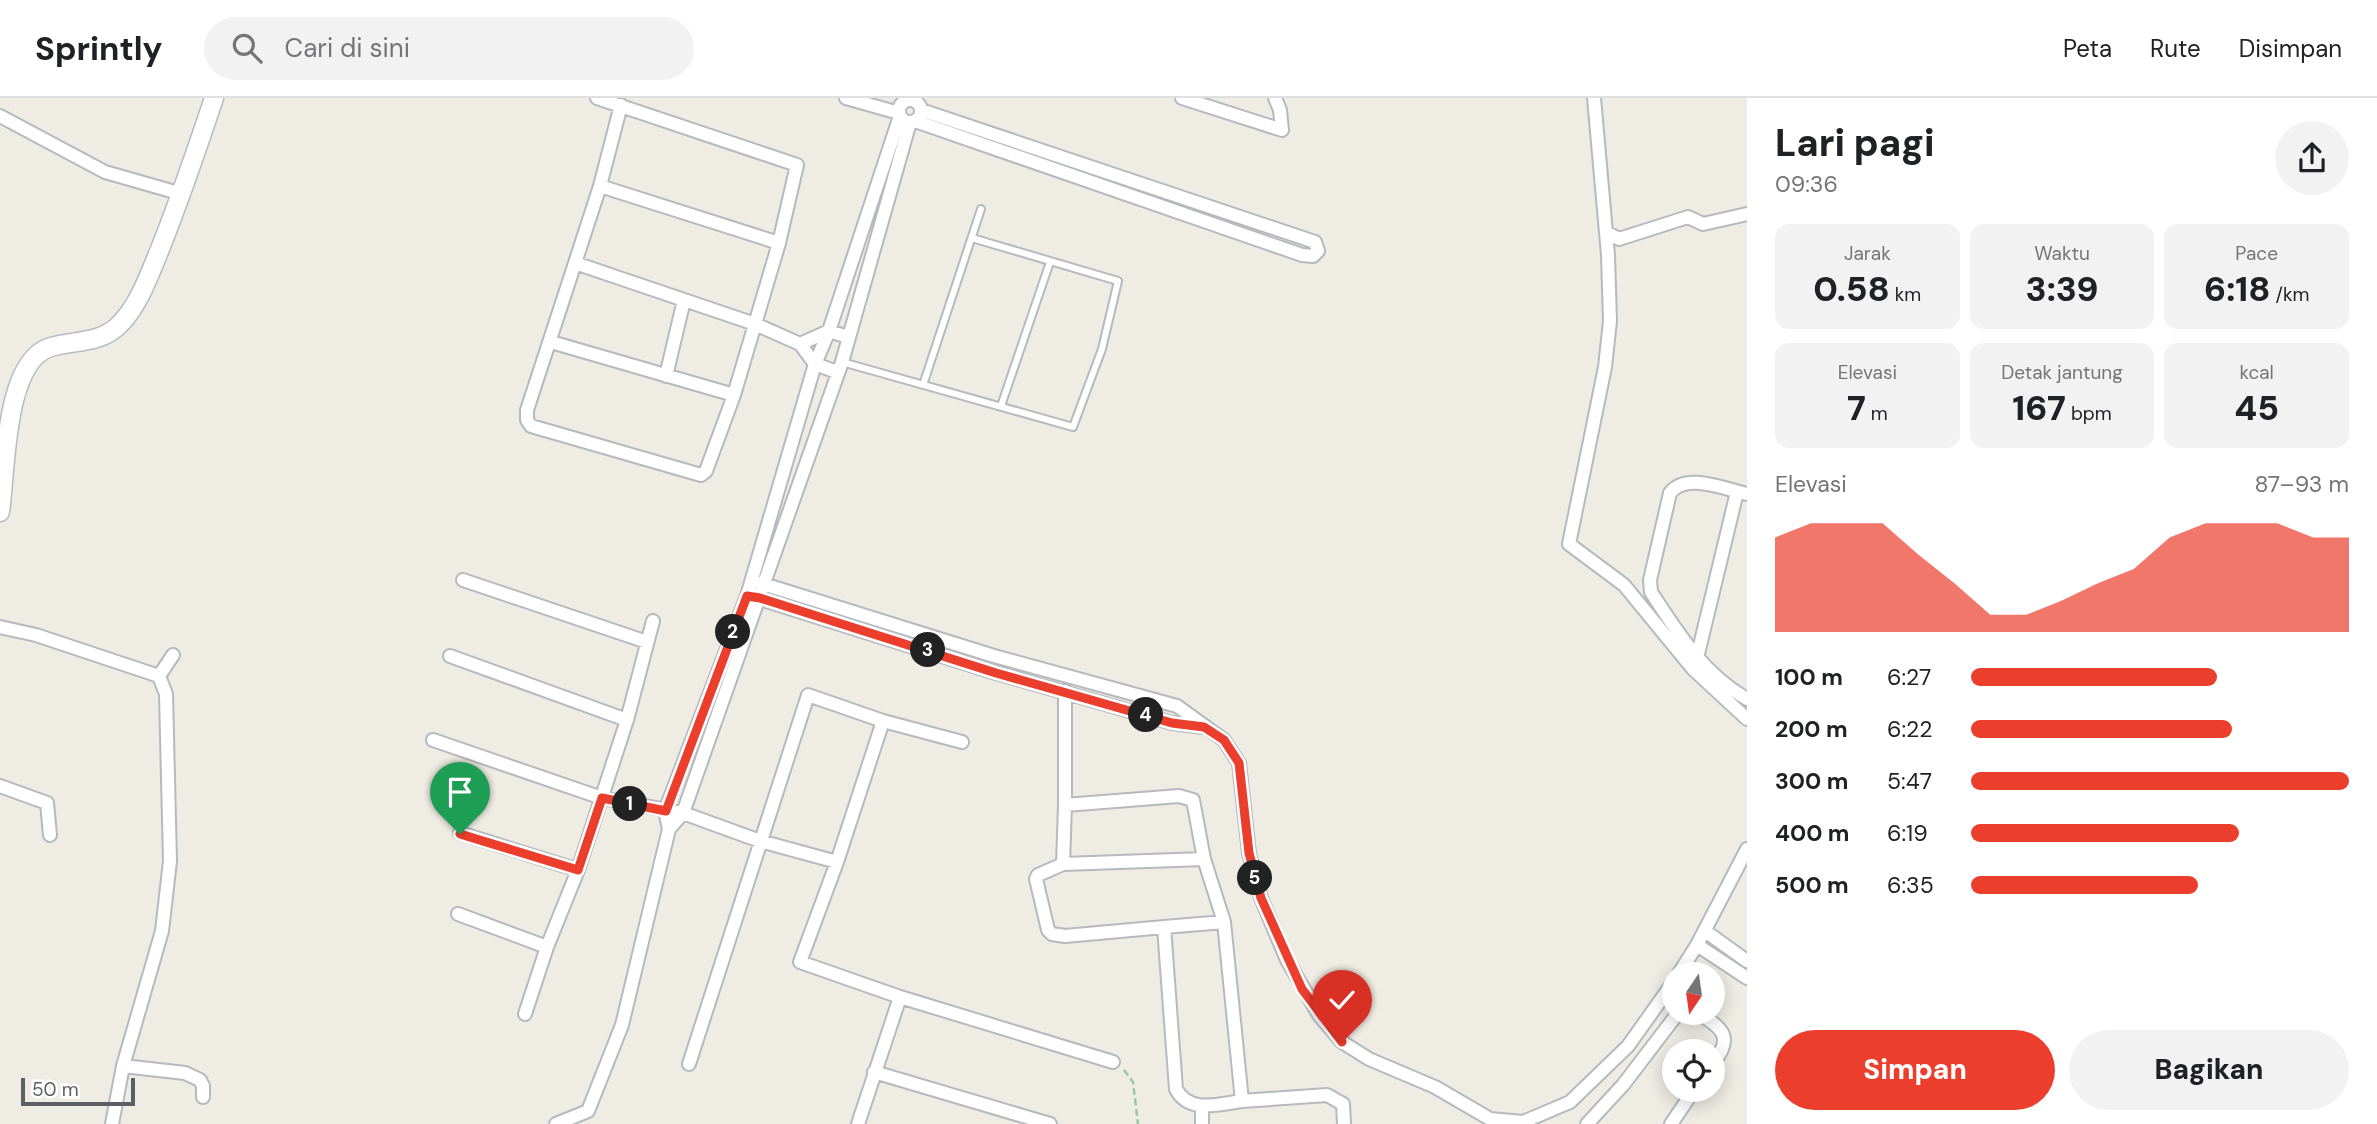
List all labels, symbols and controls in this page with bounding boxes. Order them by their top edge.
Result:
search box [204,17,694,80]
text: Sprintly [35,27,162,70]
icon: search [228,29,266,67]
text: Cari di sini [284,31,410,65]
text: Peta [2063,33,2112,64]
text: Rute [2150,33,2201,64]
text: Disimpan [2239,33,2342,64]
text: Lari pagi [1775,118,1935,168]
button: share [2275,121,2349,195]
text: 09:36 [1775,169,1838,199]
text: Jarak [1844,241,1891,266]
text: Waktu [2034,241,2090,266]
text: Pace [2235,241,2278,266]
text: 0.58 [1813,266,1890,312]
text: 3:39 [2026,266,2098,312]
text: 6:18 [2204,266,2270,312]
text: km [1890,282,1921,307]
text: /km [2270,282,2309,307]
text: Elevasi [1838,360,1897,385]
text: Detak jantung [2001,360,2123,385]
text: kcal [2239,360,2274,385]
text: 7 [1847,385,1866,431]
text: 167 [2012,385,2066,431]
text: 45 [2234,385,2279,431]
text: m [1866,401,1888,426]
text: bpm [2066,401,2112,426]
text: Elevasi [1775,469,1847,499]
text: 87–93 m [2254,469,2349,499]
pin: 2 [716,614,750,650]
text: 2 [727,619,738,644]
pin: 3 [911,632,946,668]
text: 3 [922,637,933,662]
text: 100 m [1775,662,1843,692]
text: 6:27 [1887,662,1931,692]
pin: 4 [1128,698,1164,732]
text: 4 [1139,702,1152,727]
text: 200 m [1775,714,1848,744]
text: 6:22 [1887,714,1933,744]
pin [430,762,490,834]
text: 300 m [1775,766,1848,796]
text: 5:47 [1887,766,1932,796]
icon: arrive [441,773,479,811]
pin: 1 [612,786,648,822]
text: 1 [626,791,633,816]
text: 400 m [1775,818,1849,848]
text: 6:19 [1887,818,1928,848]
pin: 5 [1238,860,1272,896]
text: 5 [1249,865,1260,890]
text: 500 m [1775,870,1849,900]
text: 6:35 [1887,870,1934,900]
north arrow [1662,962,1726,1026]
map controls [1662,962,1725,1102]
pin [1312,970,1372,1042]
icon: check [1323,981,1361,1019]
button: Simpan [1775,1030,2055,1110]
button: Bagikan [2069,1030,2349,1110]
button: locate [1662,1039,1725,1102]
scale bar [21,1075,135,1107]
text: 50 m [32,1077,79,1102]

